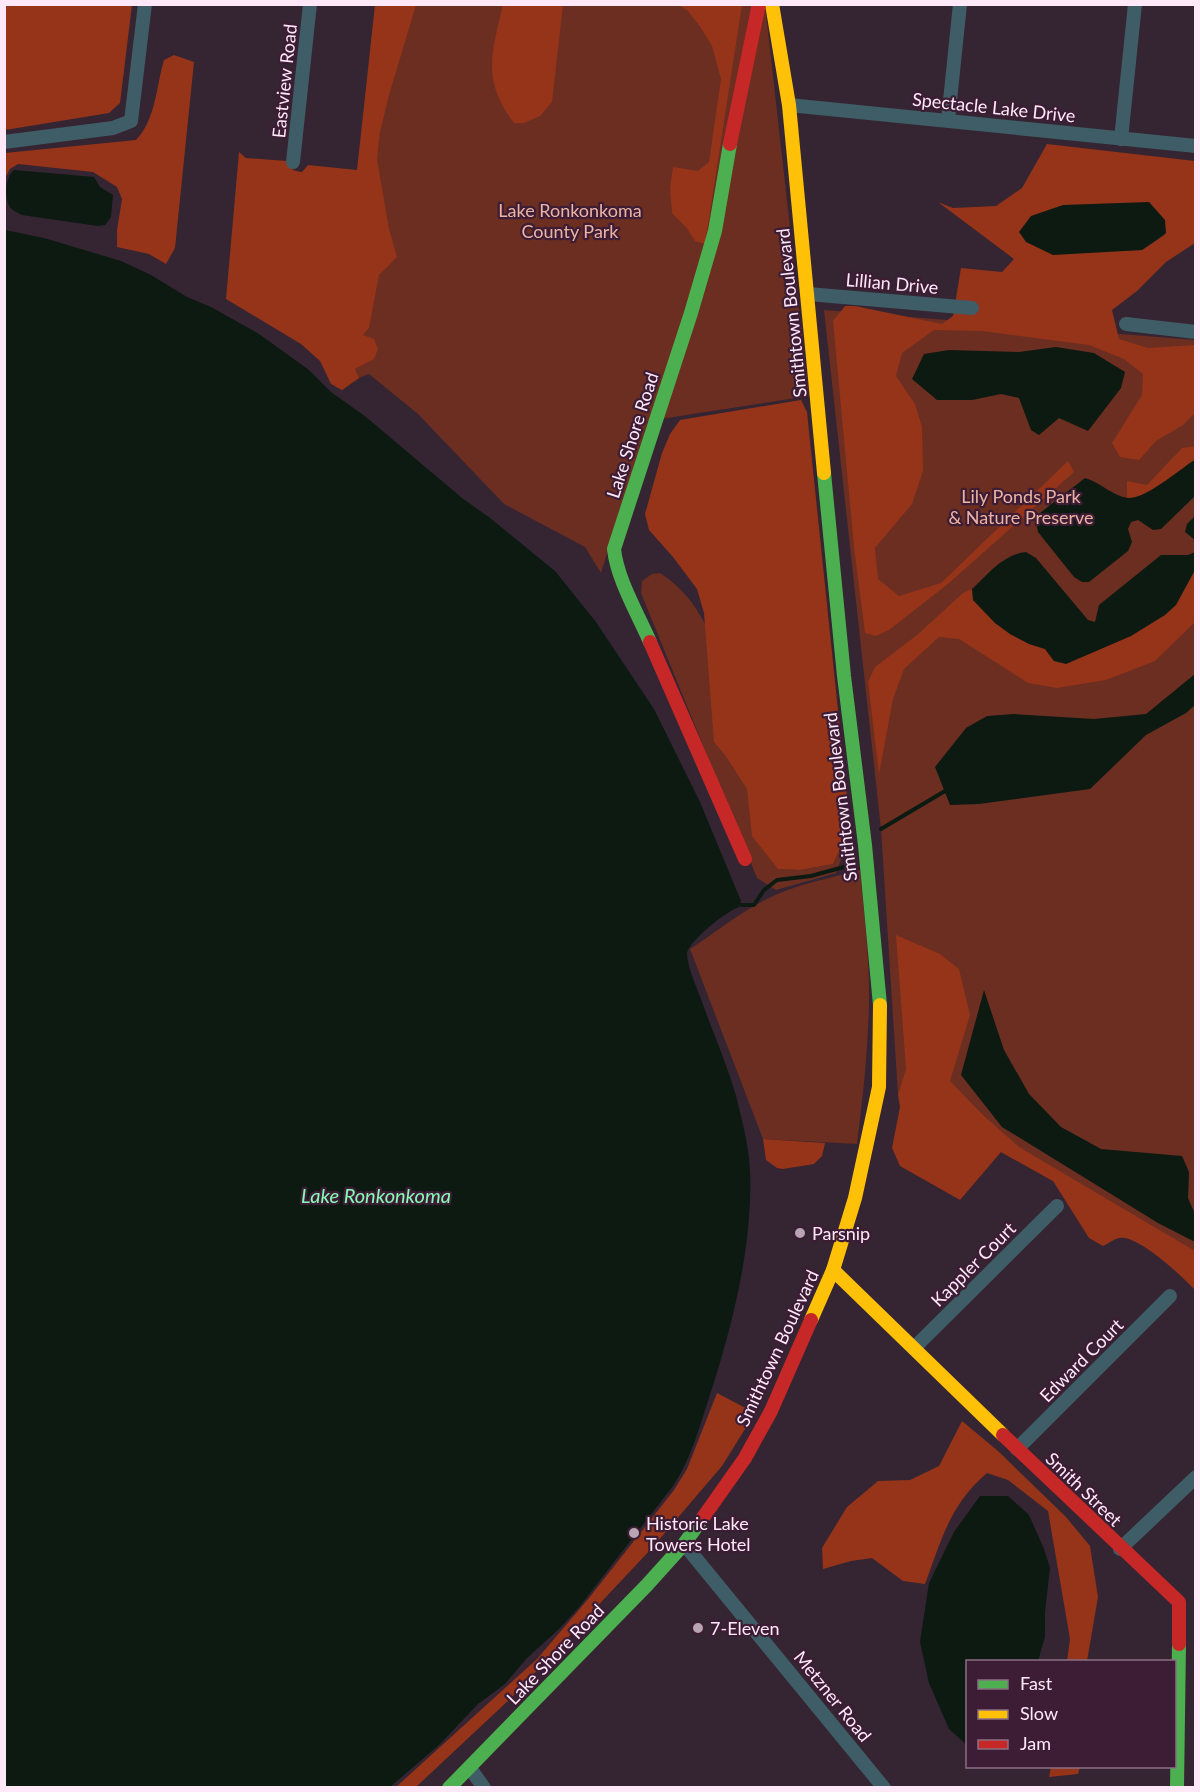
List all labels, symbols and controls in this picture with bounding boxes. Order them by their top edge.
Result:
street label: Eastview Road [267,23,301,139]
street label: Spectacle Lake Drive [911,87,1077,127]
park label: Lake Ronkonkoma County Park [498,199,642,242]
street label: Smithtown Boulevard [771,227,811,399]
street label: Lillian Drive [845,268,939,298]
street label: Lake Shore Road [601,369,663,501]
park label: Lily Ponds Park & Nature Preserve [948,485,1094,528]
street label: Smithtown Boulevard [819,711,861,883]
water label: Lake Ronkonkoma [301,1183,451,1207]
street label: Kappler Court [926,1217,1020,1311]
place label: Parsnip [812,1222,870,1244]
marker: Parsnip [793,1226,807,1240]
street label: Smithtown Boulevard [731,1266,823,1430]
street label: Edward Court [1035,1313,1128,1406]
street label: Smith Street [1041,1447,1127,1531]
place label: Historic Lake Towers Hotel [646,1512,751,1555]
marker: Historic Lake Towers Hotel [627,1526,641,1540]
street label: Lake Shore Road [502,1599,608,1709]
place label: 7-Eleven [710,1617,780,1639]
marker: 7-Eleven [691,1621,705,1635]
street label: Metzner Road [790,1646,876,1746]
legend [966,1660,1176,1768]
text: Fast [1020,1672,1053,1694]
text: Slow [1020,1702,1058,1724]
text: Jam [1020,1732,1051,1754]

